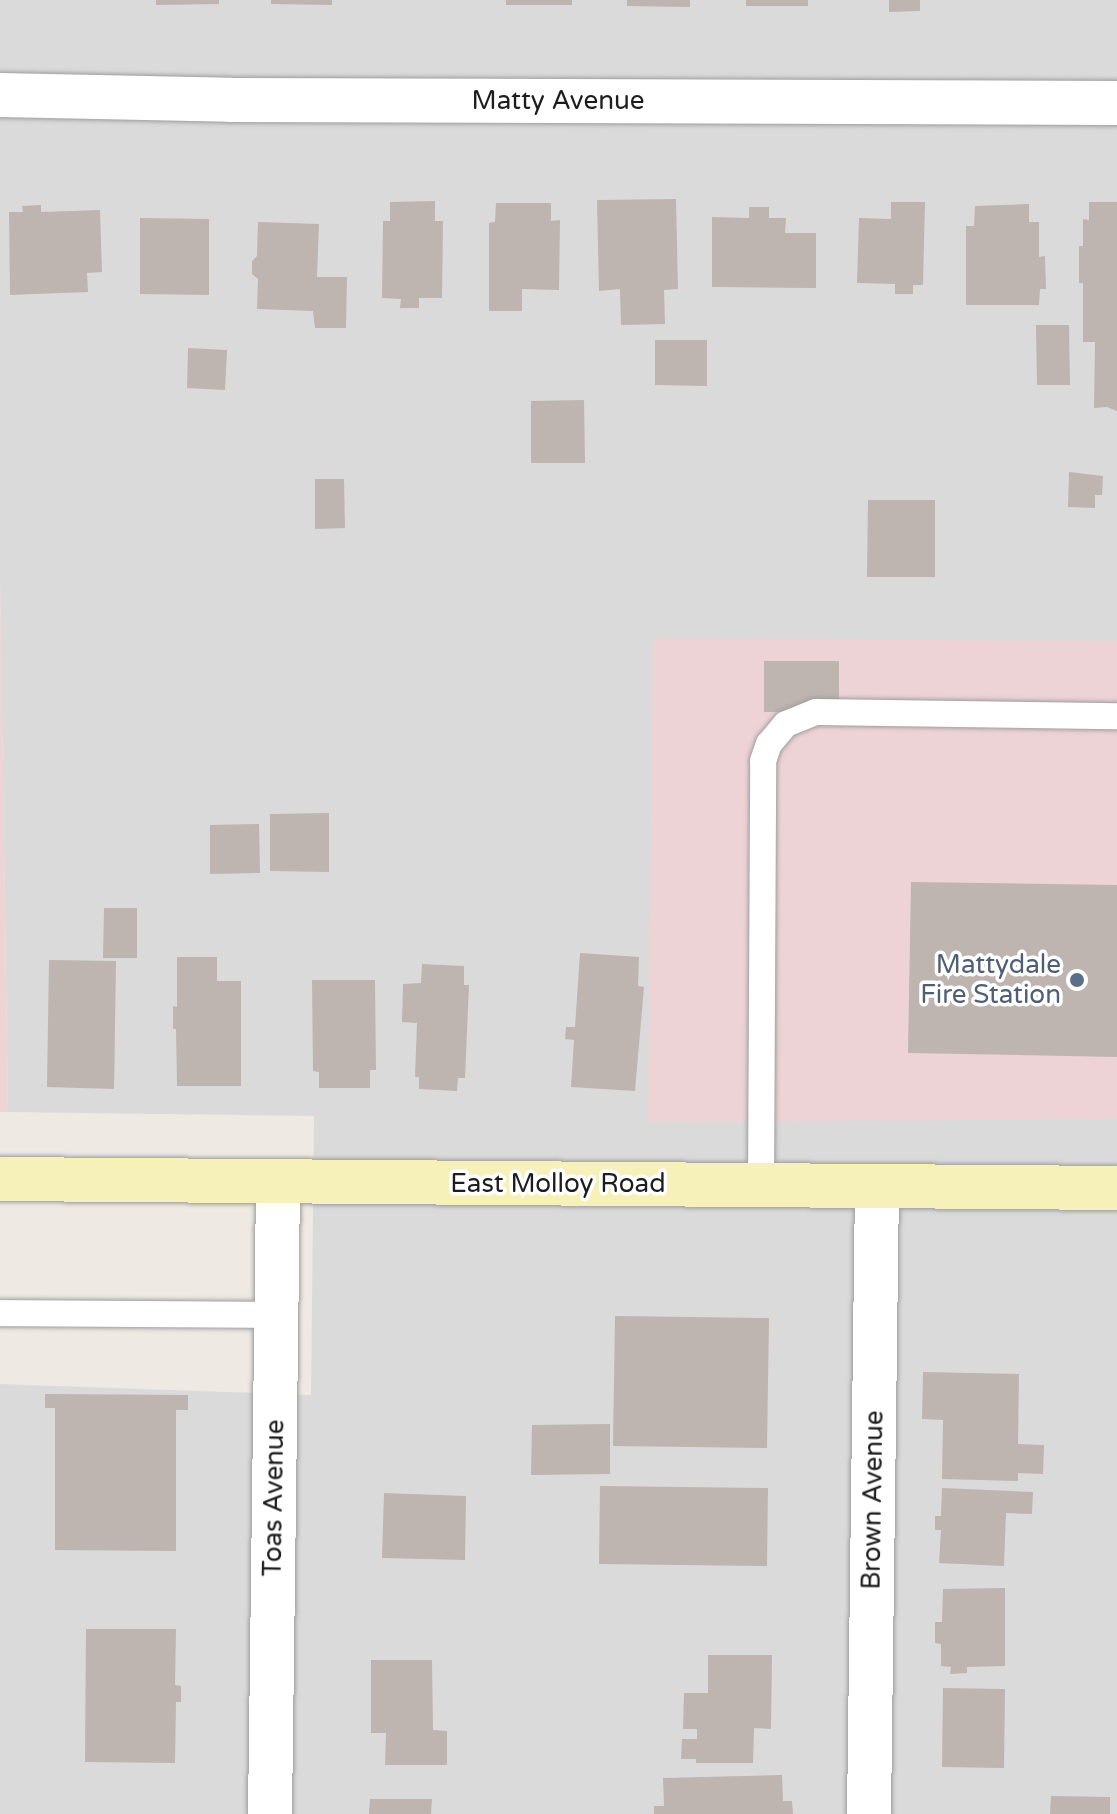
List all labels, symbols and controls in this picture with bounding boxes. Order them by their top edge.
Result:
street label: Matty Avenue [472,85,644,117]
place label: Mattydale Fire Station [920,949,1061,1010]
marker: Mattydale Fire Station [1068,971,1086,989]
street label: East Molloy Road [450,1168,666,1200]
street label: Brown Avenue [856,1410,890,1590]
street label: Toas Avenue [257,1419,291,1577]

